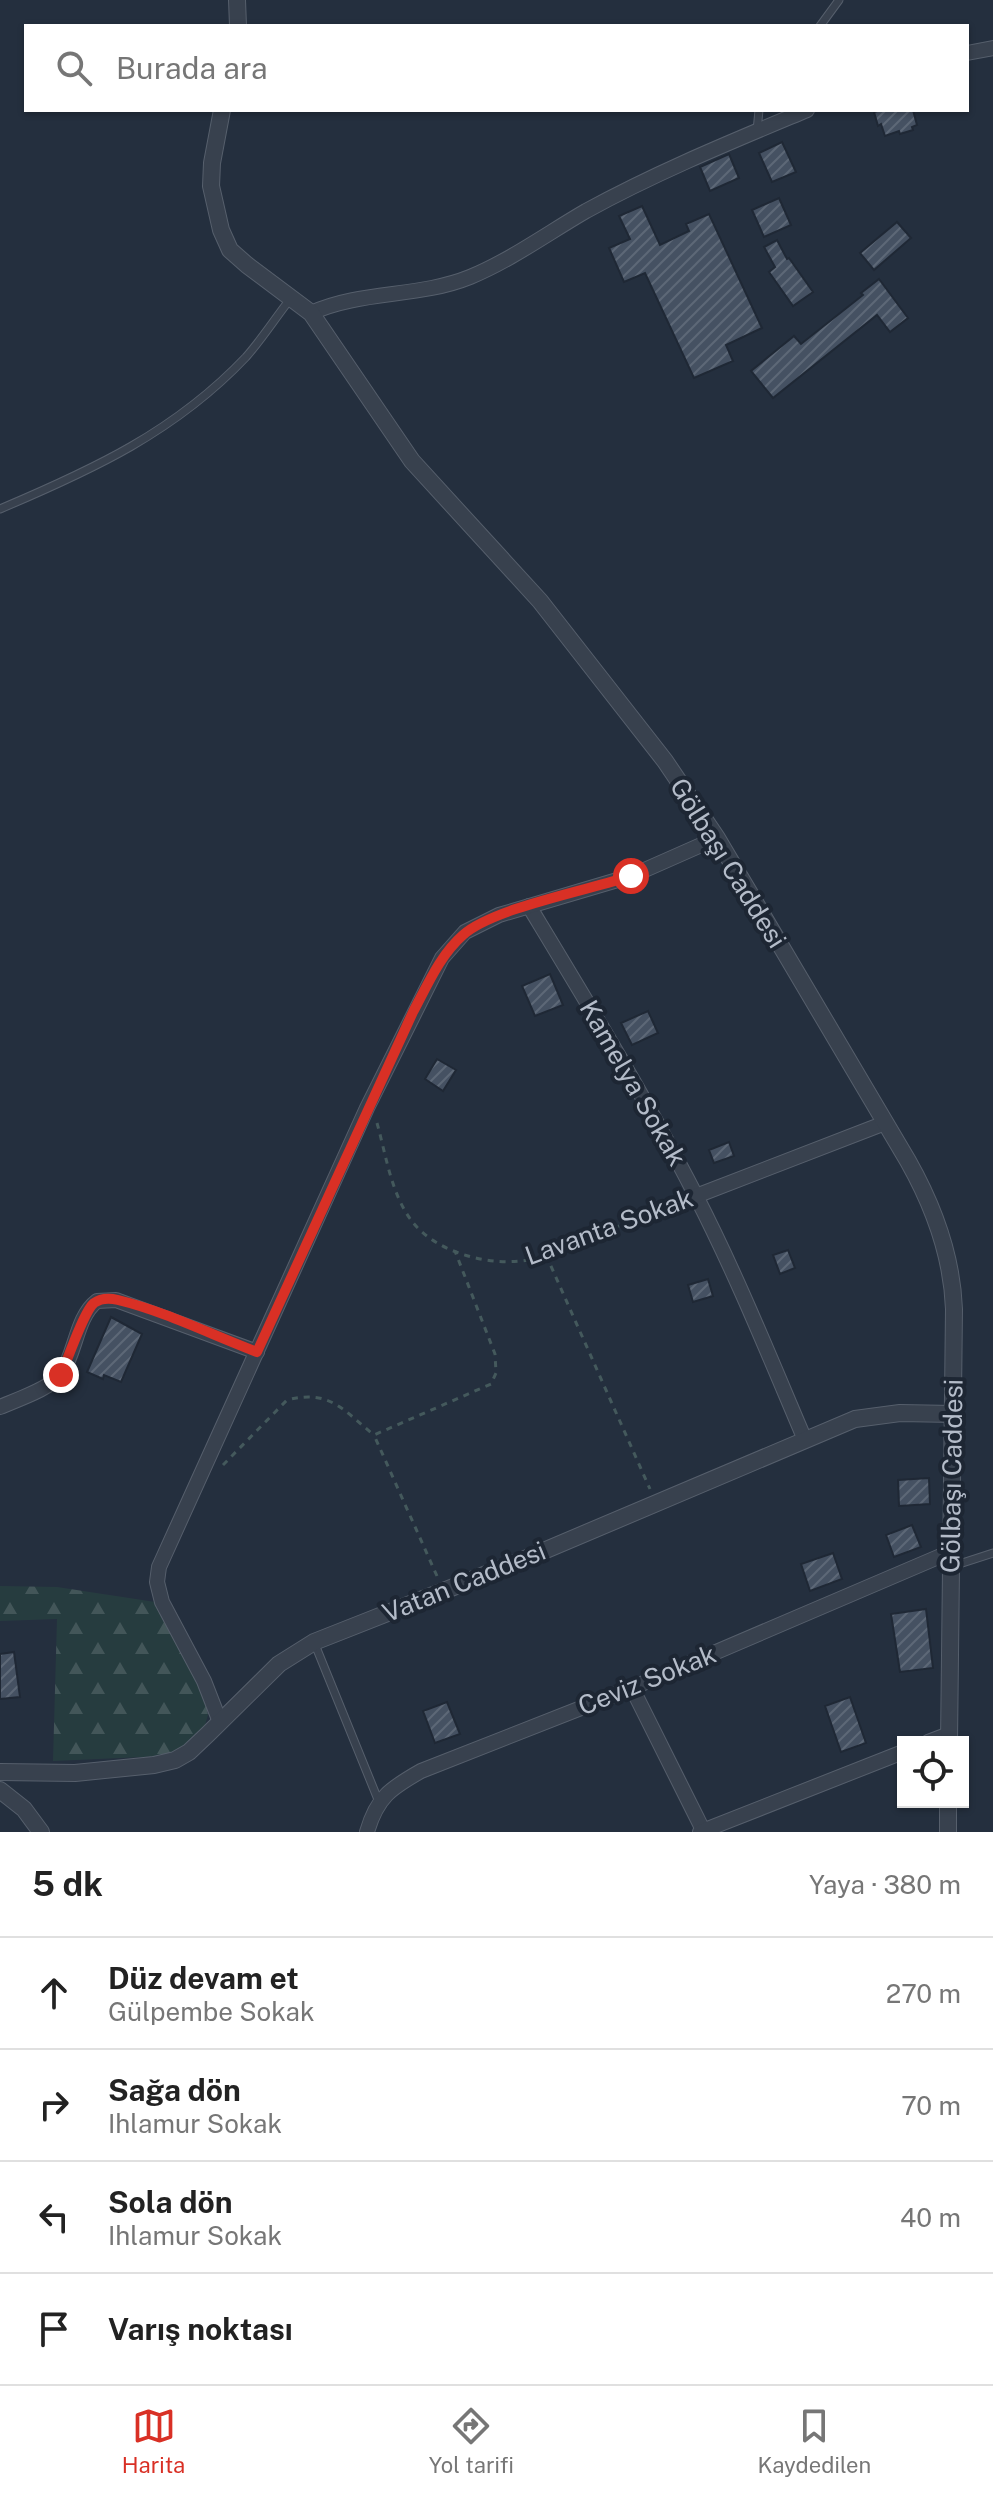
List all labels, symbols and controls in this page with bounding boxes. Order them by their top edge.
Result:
search box [24,24,969,112]
icon: search [52,46,96,90]
text: Burada ara [116,50,268,86]
street label: Gölbaşı Caddesi [664,772,793,953]
route start [613,858,649,894]
street label: Kamelya Sokak [573,994,693,1171]
street label: Lavanta Sokak [521,1182,697,1271]
route end [43,1357,79,1393]
street label: Gölbaşı Caddesi [934,1379,969,1573]
street label: Vatan Caddesi [378,1535,550,1628]
street label: Ceviz Sokak [573,1638,720,1721]
map controls [897,1736,969,1808]
button: locate [897,1736,969,1808]
text: 5 dk [32,1864,103,1904]
text: Yaya · 380 m [809,1869,961,1900]
text: Düz devam et [108,1960,299,1996]
icon: ahead [32,1971,76,2015]
text: 270 m [886,1978,961,2009]
text: Gülpembe Sokak [108,1996,315,2027]
text: Sağa dön [108,2072,241,2108]
icon: right [32,2083,76,2127]
text: 70 m [901,2090,961,2121]
text: Ihlamur Sokak [108,2108,282,2139]
text: Sola dön [108,2184,232,2220]
icon: left [32,2195,76,2239]
text: 40 m [900,2202,961,2233]
text: Ihlamur Sokak [108,2220,282,2251]
icon: arrive [32,2307,76,2351]
text: Varış noktası [108,2311,293,2347]
tab: Harita [122,2404,185,2478]
tab: Yol tarifi [429,2404,514,2478]
tab: Kaydedilen [757,2404,871,2478]

